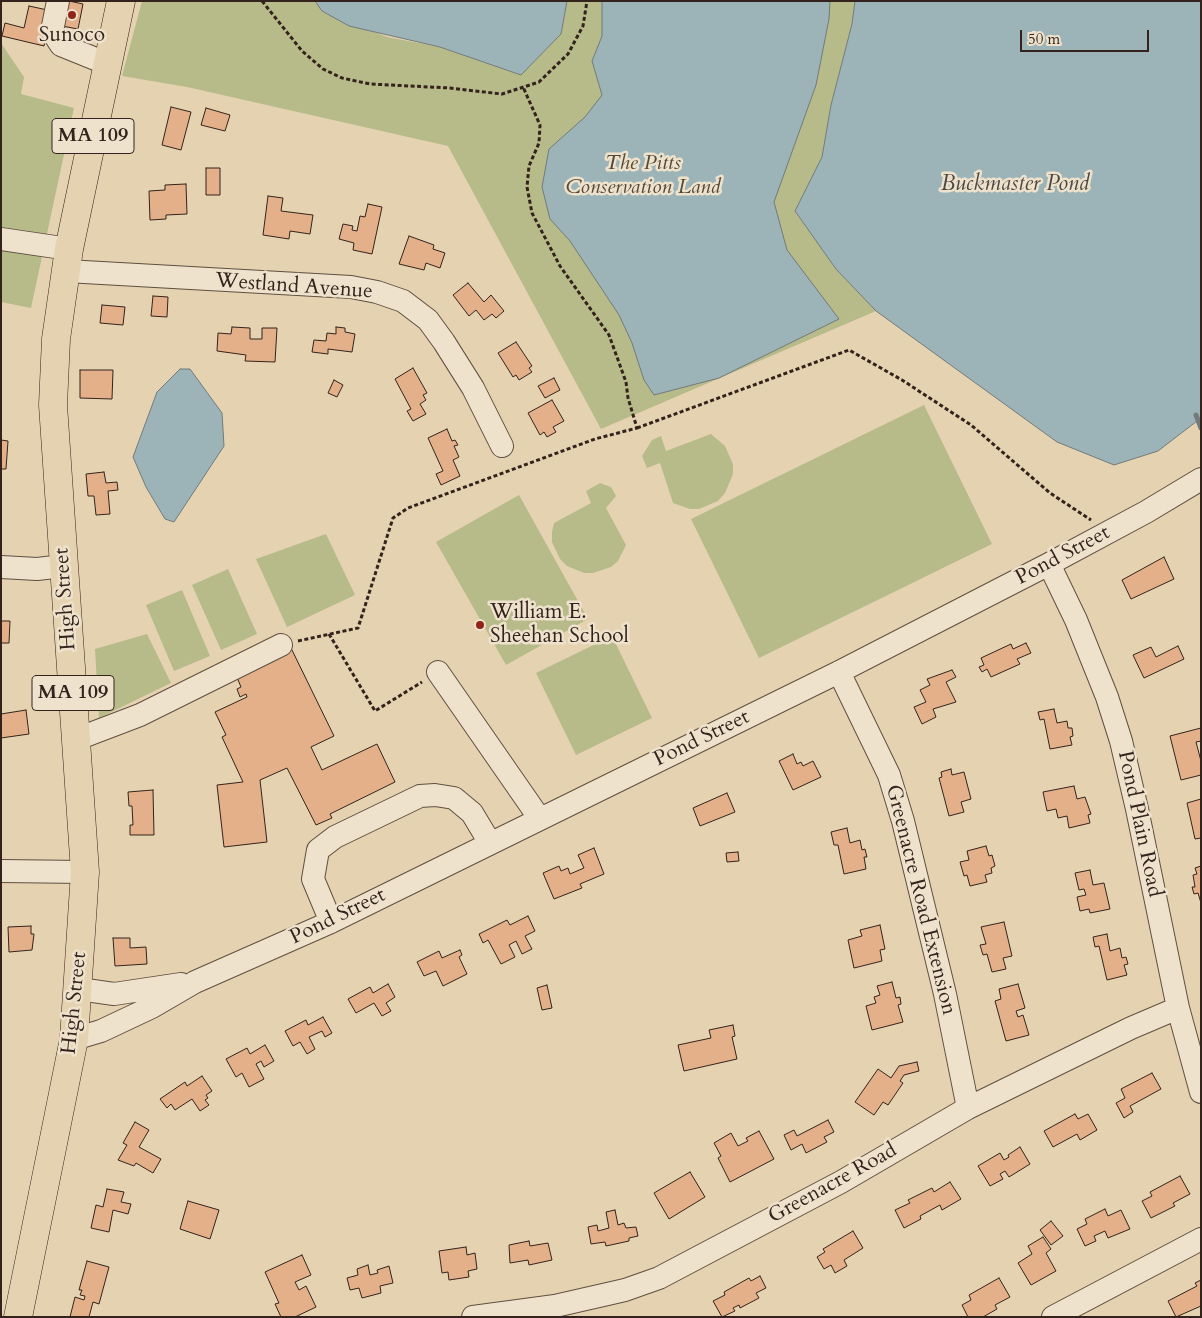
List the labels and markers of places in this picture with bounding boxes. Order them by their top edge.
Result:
marker: Sunoco [66,9,78,21]
place label: Sunoco [39,23,105,49]
place label: William E. Sheehan School [490,600,629,650]
marker: William E. Sheehan School [474,619,486,631]

